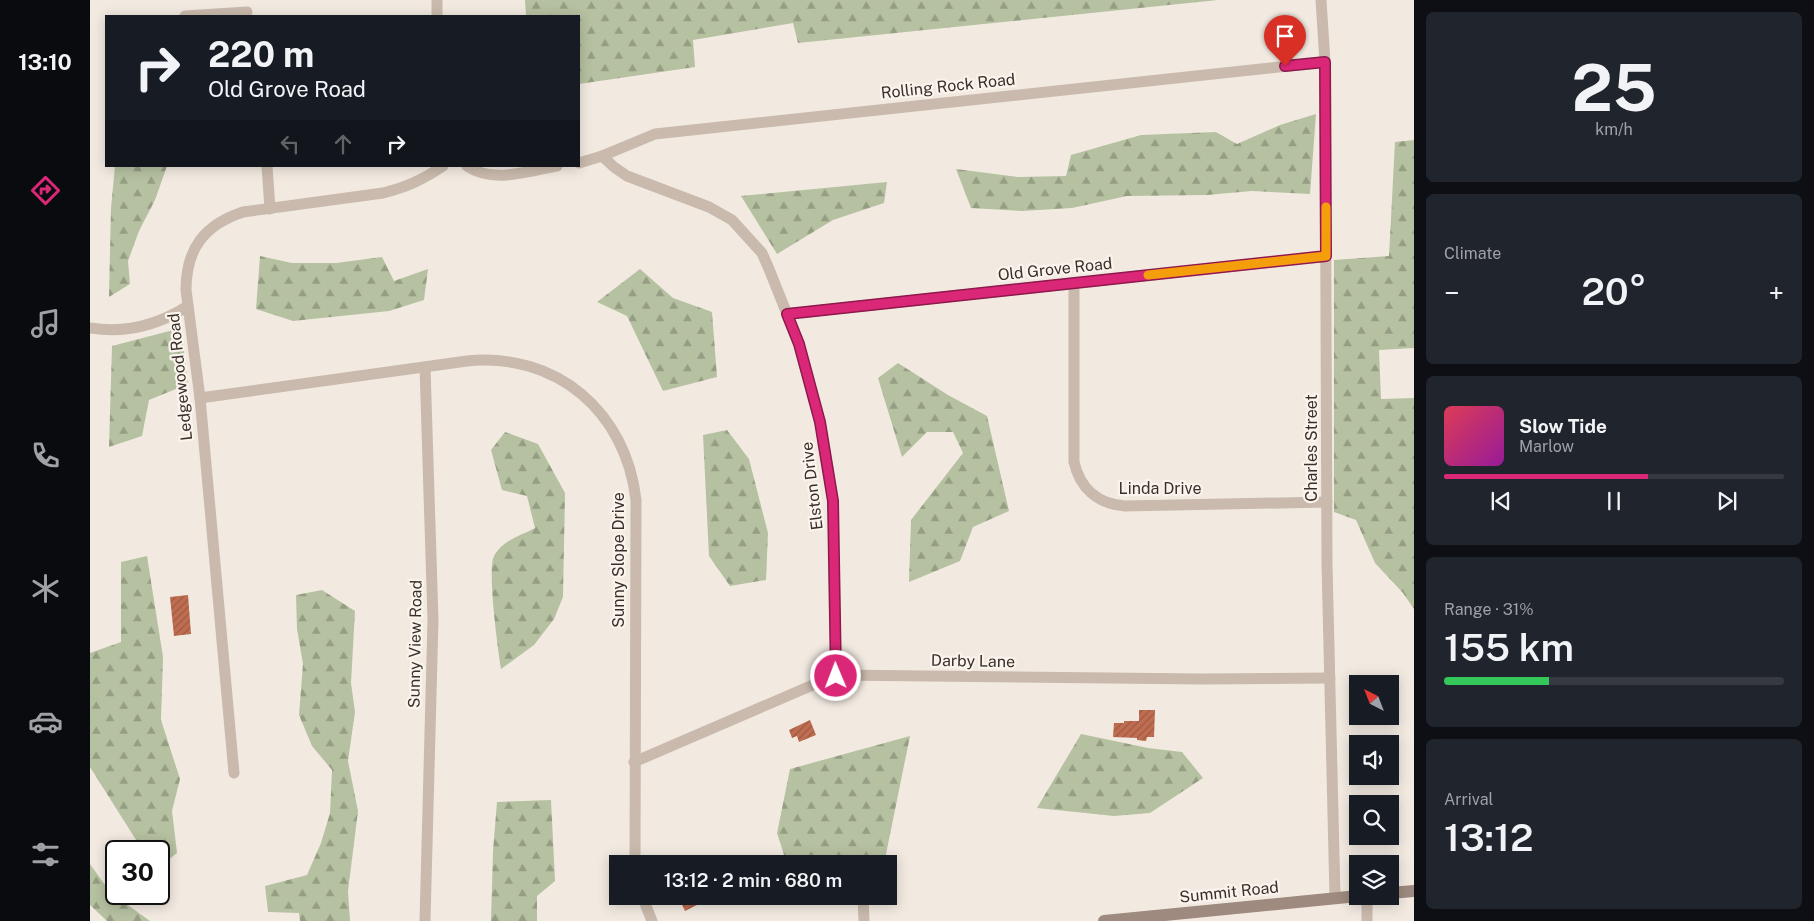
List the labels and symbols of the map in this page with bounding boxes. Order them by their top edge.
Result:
pin [1264,15,1306,66]
street label: Rolling Rock Road [880,69,1016,103]
street label: Old Grove Road [997,254,1113,284]
street label: Ledgewood Road [164,312,196,442]
street label: Charles Street [1302,394,1321,502]
street label: Elston Drive [797,441,827,531]
street label: Linda Drive [1118,479,1202,498]
street label: Sunny Slope Drive [609,492,628,628]
street label: Sunny View Road [404,580,426,708]
position arrow [809,649,861,701]
street label: Darby Lane [931,651,1015,671]
north arrow [1349,675,1399,725]
speed limit sign: 30 [105,840,170,905]
street label: Summit Road [1178,877,1280,907]

